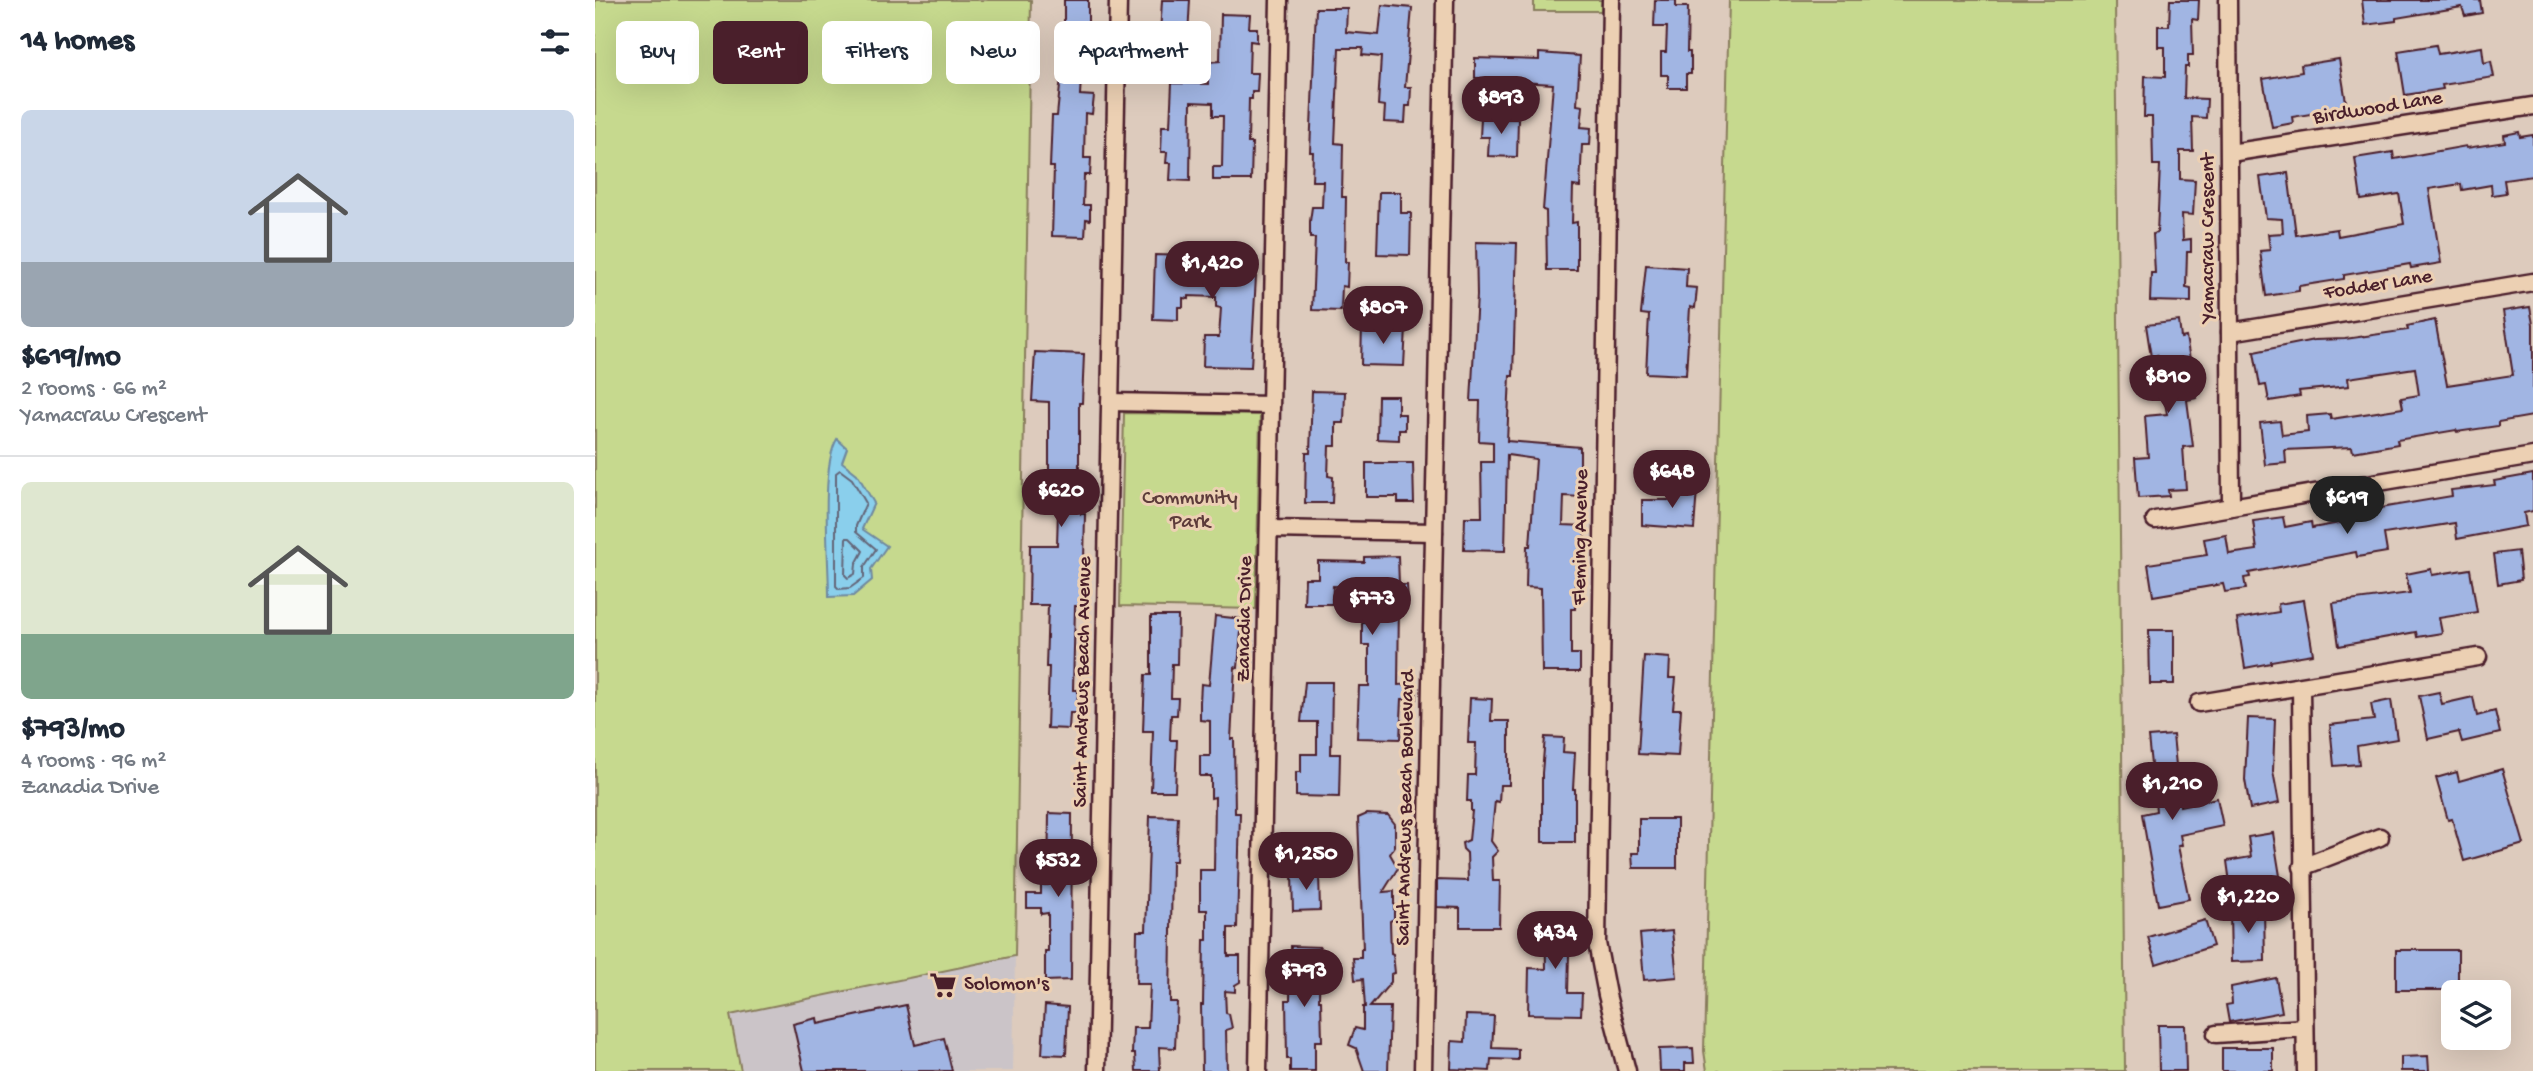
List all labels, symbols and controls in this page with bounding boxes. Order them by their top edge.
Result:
chip: Buy [616,21,699,84]
chip: Rent [713,21,808,84]
chip: Filters [822,21,932,84]
chip: New [946,21,1040,84]
chip: Apartment [1054,21,1211,84]
icon: filters [536,23,574,61]
text: 14 homes [21,25,134,60]
pin: $893 [1460,76,1542,136]
text: $893 [1478,85,1524,112]
street label: Birdwood Lane [2311,86,2446,132]
street label: Yamacraw Crescent [2197,151,2222,325]
icon: home [235,155,361,281]
pin: $1,420 [1155,242,1269,301]
text: $1,420 [1181,250,1243,277]
street label: Fodder Lane [2321,265,2435,307]
pin: $807 [1342,286,1424,346]
text: $807 [1359,295,1407,322]
text: $619/mo [21,341,121,376]
pin: $810 [2127,356,2209,415]
text: $810 [2145,364,2191,391]
text: 2 rooms · 66 m² [21,376,167,403]
text: Yamacraw Crescent [21,403,206,430]
pin: $648 [1631,450,1713,510]
text: $648 [1649,459,1695,486]
street label: Fleming Avenue [1568,468,1596,606]
pin: $620 [1020,470,1102,529]
pin: $619 [2306,476,2388,536]
text: $620 [1038,478,1084,505]
text: $619 [2326,485,2368,512]
park label: Community Park [1142,487,1238,536]
icon: home [235,527,361,653]
street label: Saint Andrews Beach Avenue [1069,555,1099,808]
street label: Zanadia Drive [1232,555,1260,682]
pin: $773 [1331,578,1413,637]
text: $773 [1349,586,1395,613]
street label: Saint Andrews Beach Boulevard [1392,668,1422,946]
text: $793/mo [21,713,125,748]
text: 4 rooms · 96 m² [21,748,166,775]
pin: $1,210 [2115,762,2229,822]
text: $1,210 [2142,771,2202,798]
text: Zanadia Drive [21,775,159,802]
pin: $1,250 [1249,832,1363,892]
pin: $532 [1017,839,1099,899]
text: $1,250 [1274,841,1338,868]
text: $532 [1035,848,1081,875]
pin: $1,220 [2191,876,2305,935]
text: $1,220 [2217,884,2279,911]
pin: $434 [1514,912,1596,971]
text: $434 [1533,920,1577,947]
pin: $793 [1263,950,1345,1009]
text: $793 [1281,958,1327,985]
supermarket icon: Solomon's [928,970,958,1000]
place label: Solomon's [964,973,1050,998]
map controls [2441,980,2511,1050]
button: layers [2441,980,2511,1050]

